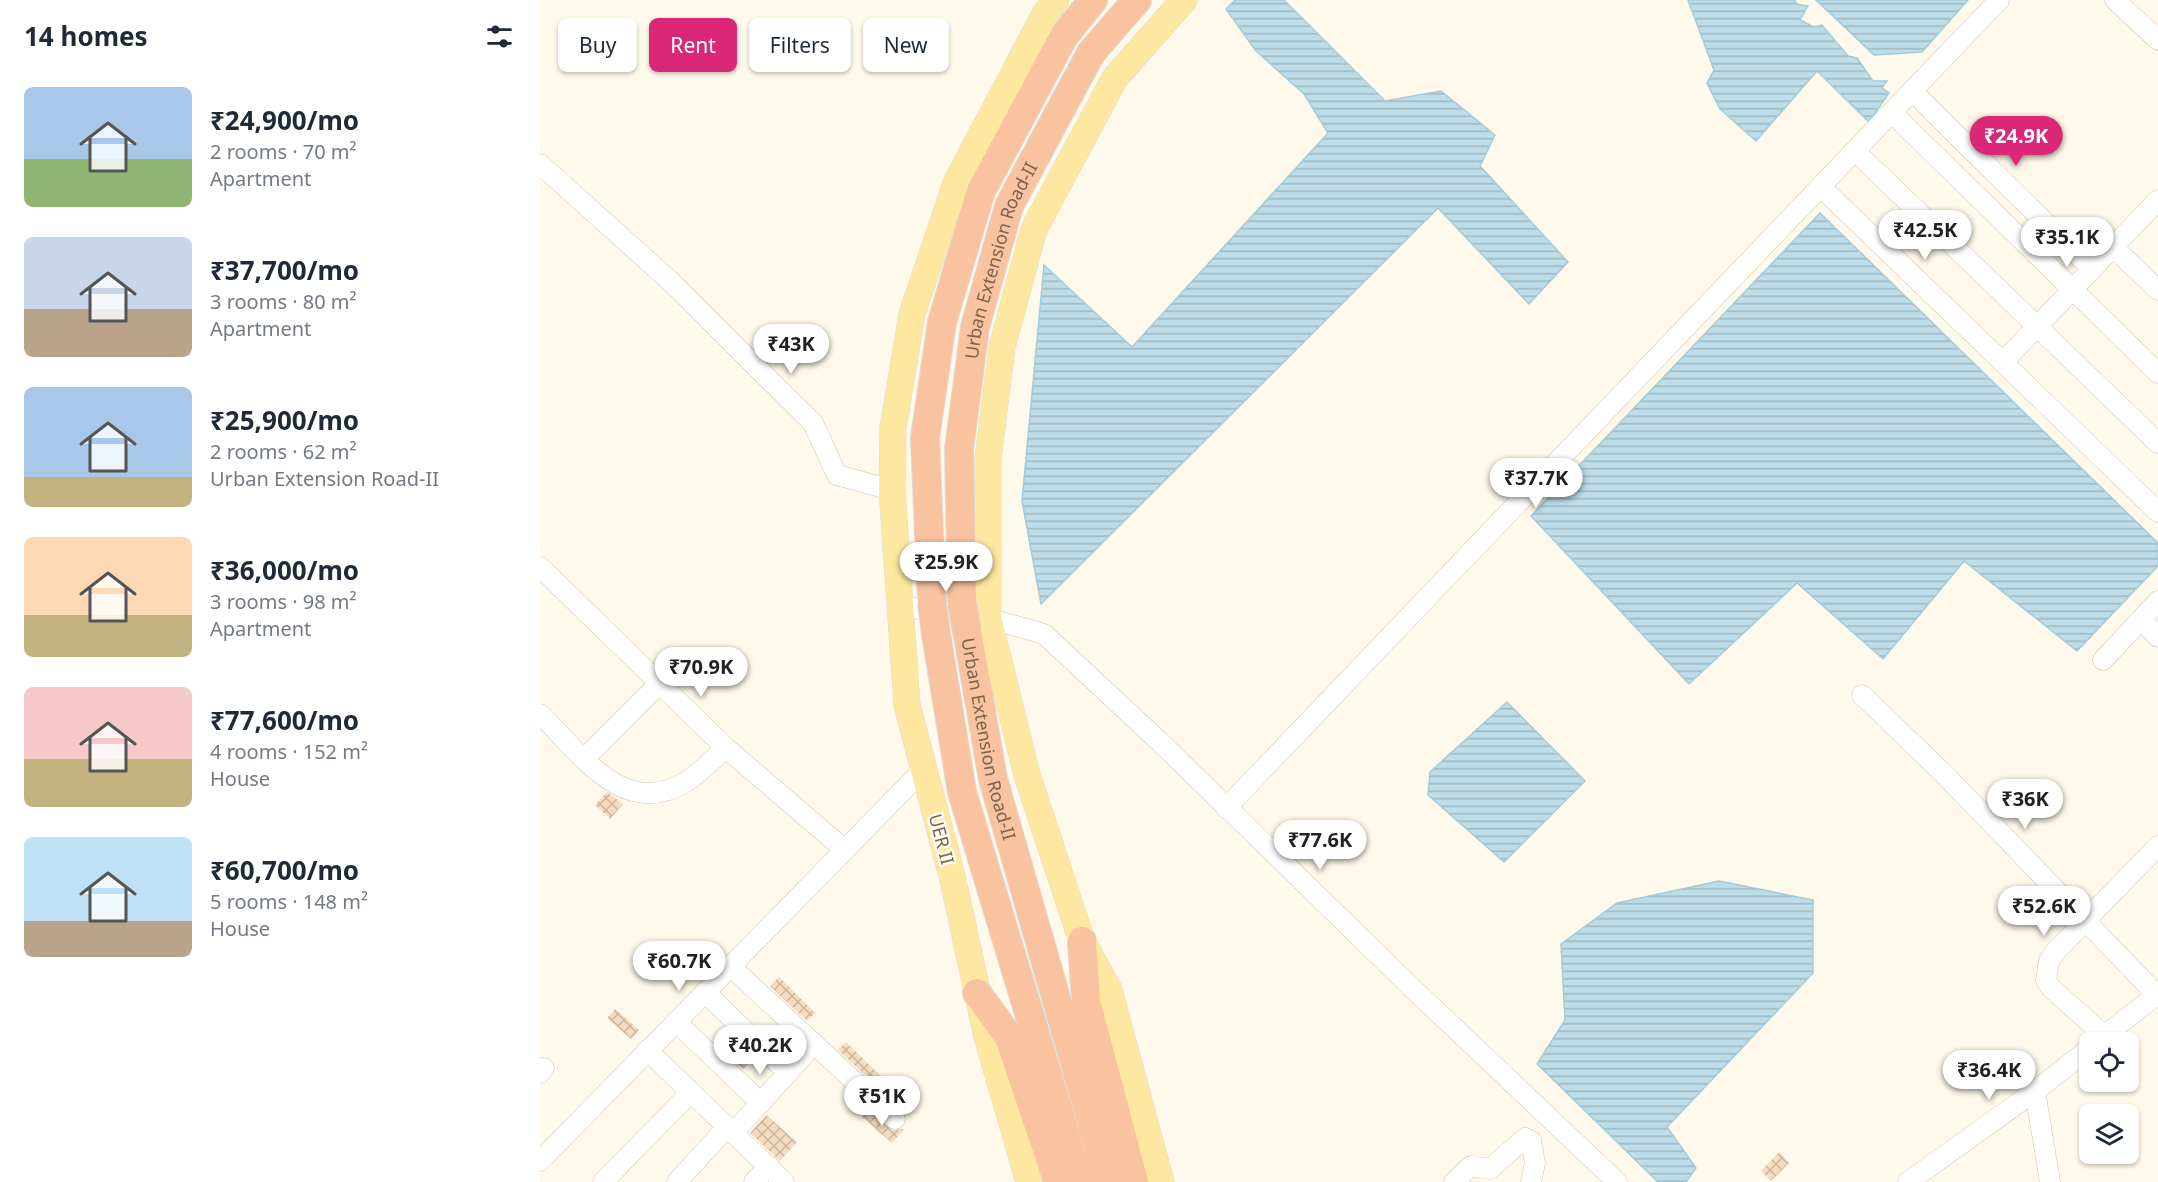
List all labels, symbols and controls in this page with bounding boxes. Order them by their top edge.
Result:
text: 14 homes [24,18,148,54]
chip: Buy [558,18,637,72]
chip: Rent [649,18,737,72]
chip: Filters [749,18,851,72]
chip: New [863,18,949,72]
icon: filters [483,20,516,53]
text: ₹24,900/mo [210,102,359,138]
icon: home [72,111,144,183]
pin: ₹24.9K [1967,116,2065,167]
text: ₹24.9K [1984,122,2048,149]
text: 2 rooms · 70 m² [210,138,357,165]
street label: Urban Extension Road-II [959,158,1042,360]
text: Apartment [210,165,311,192]
pin: ₹42.5K [1876,210,1974,261]
text: ₹42.5K [1893,216,1957,243]
pin: ₹35.1K [2018,217,2116,268]
text: ₹35.1K [2035,223,2099,250]
text: ₹37,700/mo [210,252,359,288]
icon: home [72,261,144,333]
text: 3 rooms · 80 m² [210,288,357,315]
text: Apartment [210,315,311,342]
pin: ₹43K [755,324,827,375]
text: ₹43K [767,330,815,357]
text: ₹25,900/mo [210,402,359,438]
icon: home [72,411,144,483]
text: 2 rooms · 62 m² [210,438,357,465]
pin: ₹37.7K [1487,458,1585,509]
text: ₹37.7K [1504,464,1568,491]
text: Urban Extension Road-II [210,465,439,492]
pin: ₹25.9K [897,542,995,593]
text: ₹25.9K [914,548,978,575]
text: ₹36,000/mo [210,552,359,588]
icon: home [72,561,144,633]
text: 3 rooms · 98 m² [210,588,357,615]
text: Apartment [210,615,311,642]
street label: Urban Extension Road-II [956,636,1022,843]
pin: ₹70.9K [652,647,750,698]
text: ₹70.9K [669,653,733,680]
text: ₹77,600/mo [210,702,359,738]
icon: home [72,711,144,783]
text: 4 rooms · 152 m² [210,738,368,765]
text: House [210,765,270,792]
pin: ₹36K [1989,779,2061,830]
text: ₹36K [2001,785,2049,812]
street label: UER II [924,811,960,867]
pin: ₹77.6K [1271,820,1369,871]
text: ₹77.6K [1288,826,1352,853]
text: ₹60,700/mo [210,852,359,888]
icon: home [72,861,144,933]
pin: ₹52.6K [1995,886,2093,937]
text: 5 rooms · 148 m² [210,888,368,915]
text: ₹52.6K [2012,892,2076,919]
text: House [210,915,270,942]
pin: ₹60.7K [630,941,728,992]
text: ₹60.7K [647,947,711,974]
pin: ₹40.2K [711,1025,809,1076]
text: ₹40.2K [728,1031,792,1058]
map controls [2079,1032,2139,1164]
button: locate [2079,1032,2139,1092]
pin: ₹36.4K [1940,1050,2038,1101]
text: ₹36.4K [1957,1056,2021,1083]
pin: ₹51K [846,1076,918,1127]
text: ₹51K [858,1082,906,1109]
button: layers [2079,1104,2139,1164]

